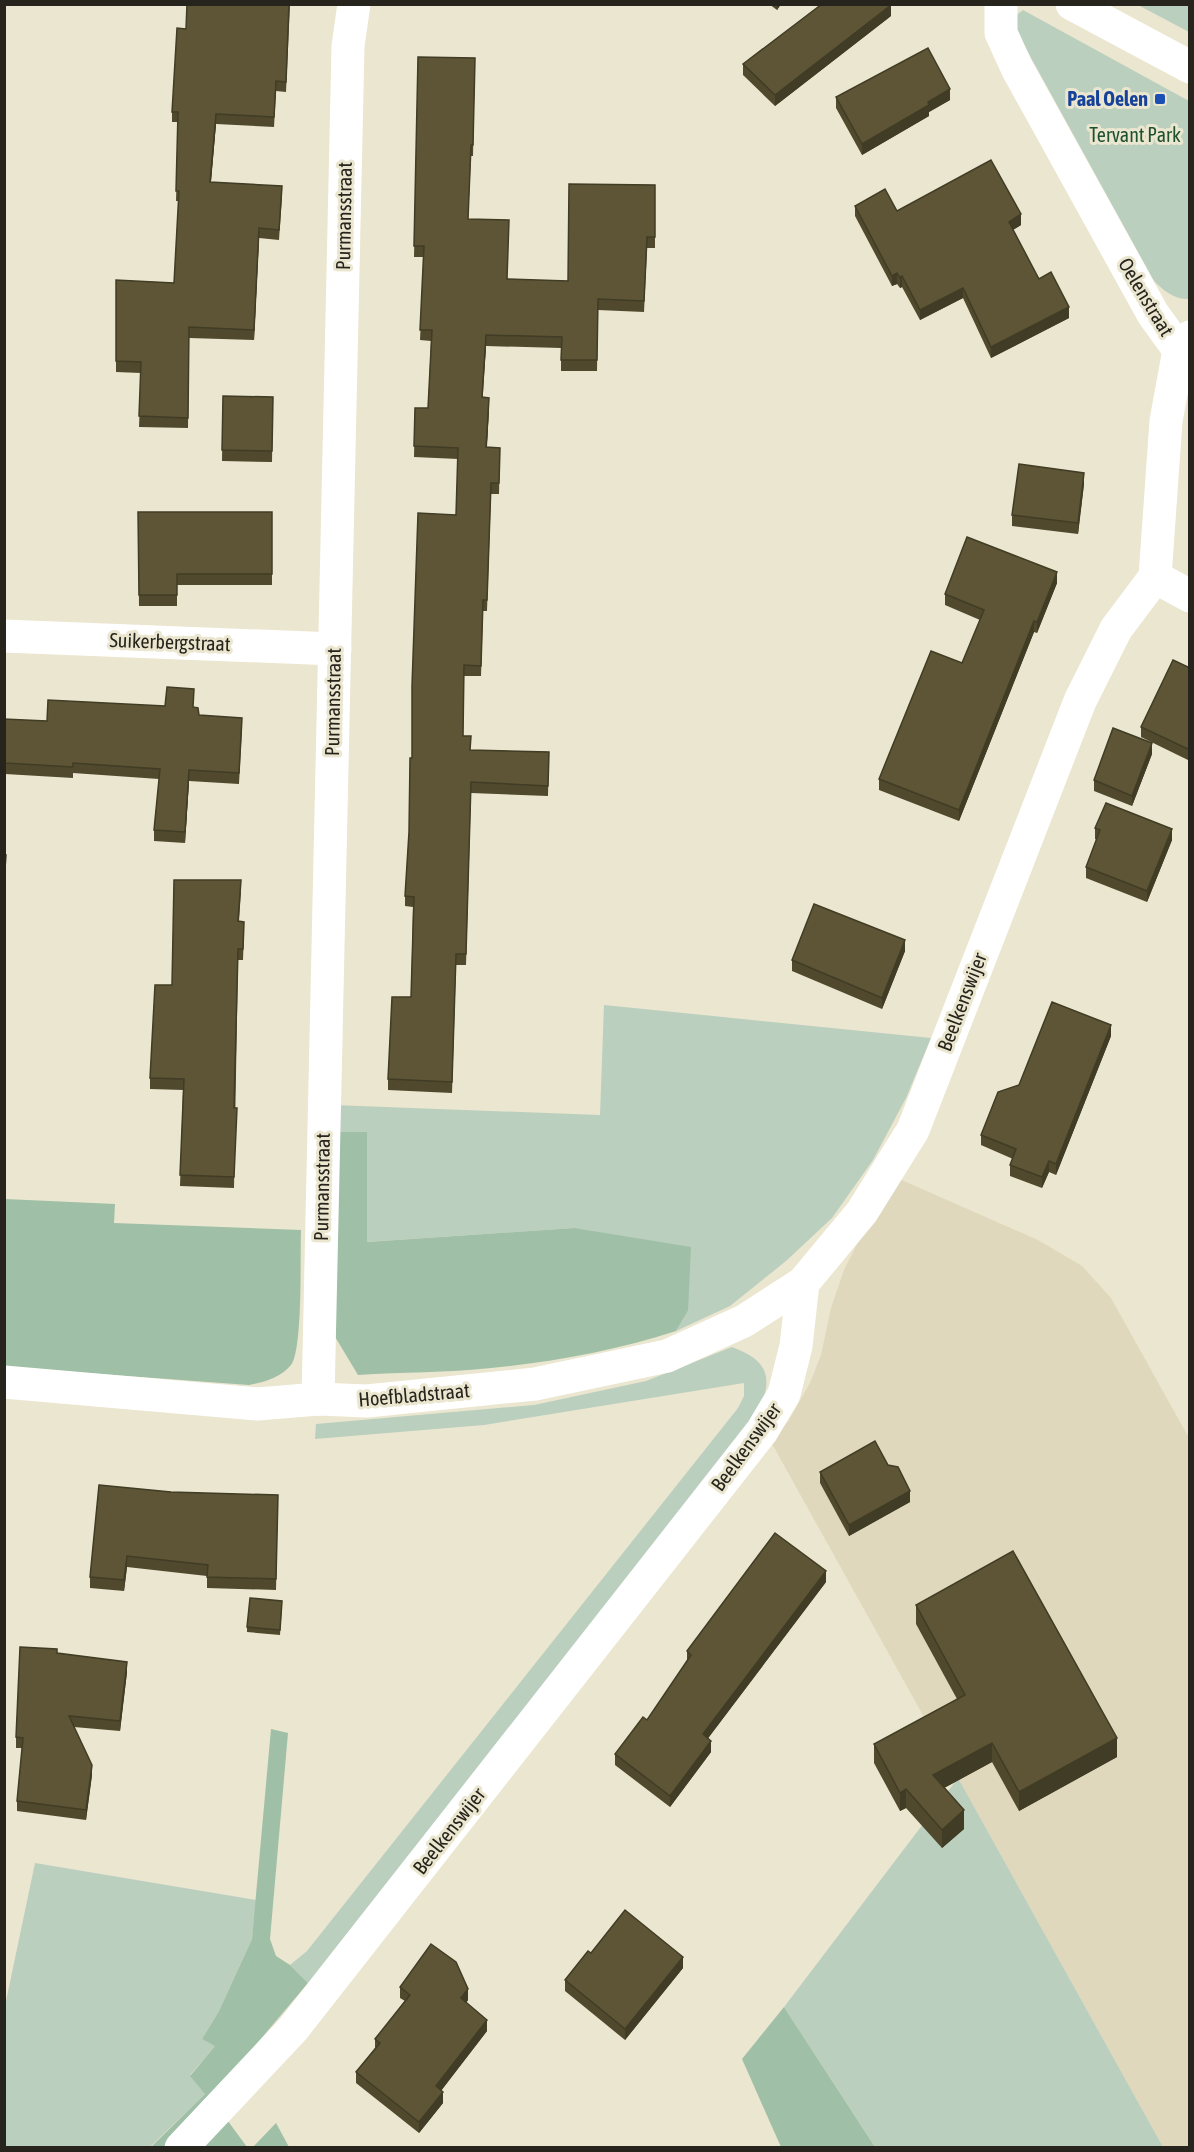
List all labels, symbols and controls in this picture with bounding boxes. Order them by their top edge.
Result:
place label: Paal Oelen [1067,87,1148,110]
marker: Paal Oelen [1153,92,1167,106]
park label: Tervant Park [1089,123,1181,146]
street label: Purmansstraat [331,161,356,270]
street label: Oelenstraat [1114,253,1179,340]
street label: Suikerbergstraat [109,628,231,655]
street label: Purmansstraat [320,647,345,756]
street label: Beelkenswijer [932,949,991,1054]
street label: Purmansstraat [309,1132,334,1241]
street label: Hoefbladstraat [357,1378,471,1411]
street label: Beelkenswijer [706,1397,786,1495]
street label: Beelkenswijer [408,1782,490,1878]

